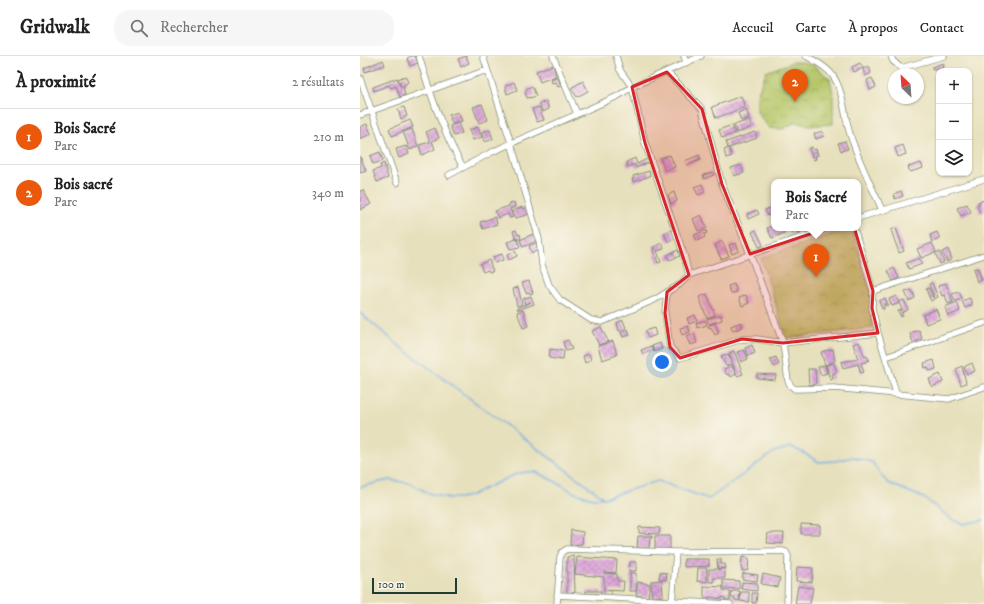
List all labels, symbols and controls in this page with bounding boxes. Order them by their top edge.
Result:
search box [114,10,394,46]
text: Gridwalk [20,16,90,39]
icon: search [128,17,150,39]
text: Rechercher [160,18,228,37]
text: Accueil [732,19,774,37]
text: Carte [796,19,826,37]
text: À propos [848,19,898,37]
text: Contact [920,19,964,37]
north arrow [888,68,924,104]
map controls [936,68,972,176]
button: + [936,68,972,104]
pin: 2 [782,69,808,102]
text: À proximité [16,71,96,93]
text: 2 résultats [292,74,344,90]
button: − [936,104,972,140]
text: Bois Sacré [54,119,115,138]
text: 1 [27,129,31,145]
text: 210 m [313,129,344,145]
text: Parc [54,138,77,154]
button: layers [936,140,972,176]
text: Bois sacré [54,175,113,194]
popup [771,179,861,231]
text: 2 [26,185,32,201]
text: 340 m [312,185,344,201]
text: Bois Sacré [785,188,847,207]
text: Parc [54,194,77,210]
text: Parc [785,207,809,223]
pin: 1 [803,244,829,277]
your location [652,352,672,372]
scale bar [372,576,457,595]
text: 100 m [378,578,404,592]

